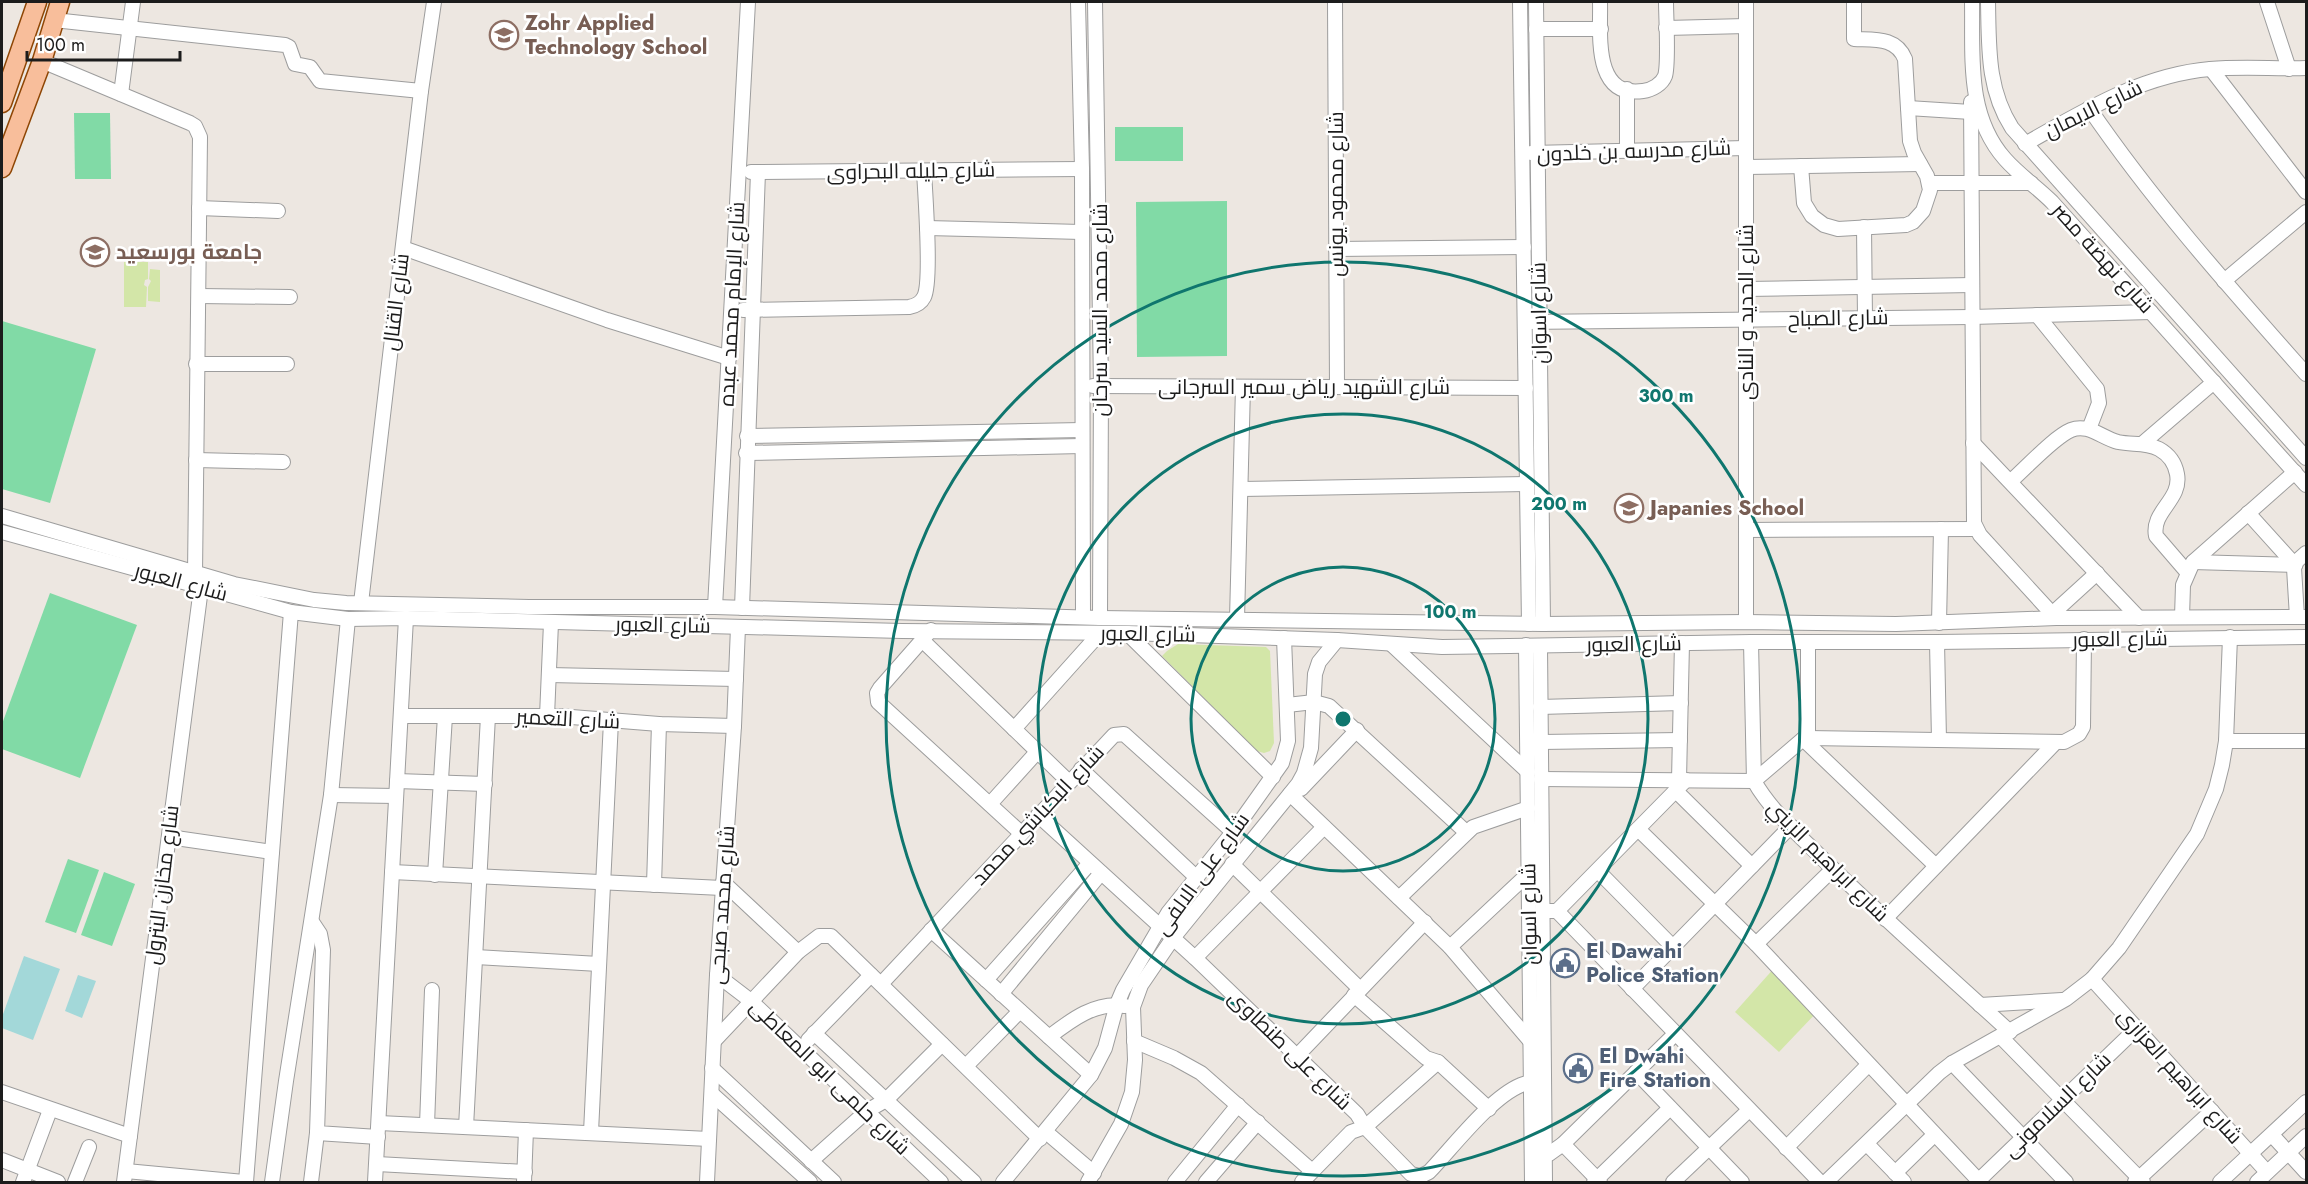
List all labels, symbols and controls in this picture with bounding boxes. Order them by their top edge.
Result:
place label: Zohr Applied Technology School [525,8,708,62]
school or university icon: Zohr Applied Technology School [488,19,520,51]
scale bar [27,24,180,62]
text: 100 m [36,32,85,58]
street label: شارع الايمان [2039,72,2147,146]
street label: شارع محمود يونس [1321,111,1351,277]
street label: شارع مدرسه بن خلدون [1536,133,1732,169]
street label: شارع جليله البحراوى [826,155,996,187]
street label: شارع نهضة مصر [2044,195,2161,320]
street label: شارع الإمام محمد عبده [712,201,752,407]
street label: شارع محمد السيد سرحان [1085,203,1115,417]
street label: شارع الحديد و النادى [1731,224,1761,400]
school or university icon: جامعة بورسعيد [79,236,111,268]
place label: جامعة بورسعيد [116,237,262,267]
street label: شارع القنال [375,251,417,353]
street label: شارع اسوان [1523,262,1555,364]
street label: شارع الصباح [1787,302,1889,334]
street label: شارع الشهيد رياض سمير السرجانى [1158,372,1450,402]
text: 300 m [1638,383,1694,409]
text: 200 m [1531,491,1587,517]
school or university icon: Japanies School [1613,492,1645,524]
place label: Japanies School [1646,493,1804,523]
street label: شارع العبور [130,555,231,609]
text: 100 m [1423,599,1477,625]
street label: شارع العبور [614,609,711,641]
street label: شارع العبور [1099,618,1196,650]
street label: شارع العبور [2071,623,2168,655]
street label: شارع العبور [1585,628,1682,660]
street label: شارع التعمير [514,701,621,737]
centre of rings [1333,709,1353,729]
street label: شارع البكباشي محمد [965,738,1111,892]
street label: شارع ابراهيم الزيني [1760,793,1896,929]
street label: شارع مخازن البترول [137,803,187,967]
street label: شارع على الالفى [1147,807,1257,941]
street label: شارع محمد صبحى [701,824,743,986]
street label: شارع اسوان [1513,863,1545,965]
place label: El Dawahi Police Station [1586,936,1719,990]
public building icon: El Dawahi Police Station [1549,947,1581,979]
street label: شارع على طنطاوى [1221,983,1359,1117]
street label: شارع حلمى ابو المعاطى [743,992,917,1162]
street label: شارع ابراهيم العزازى [2111,1001,2249,1151]
place label: El Dwahi Fire Station [1599,1041,1711,1095]
street label: شارع السلامونى [1996,1045,2118,1165]
public building icon: El Dwahi Fire Station [1562,1052,1594,1084]

